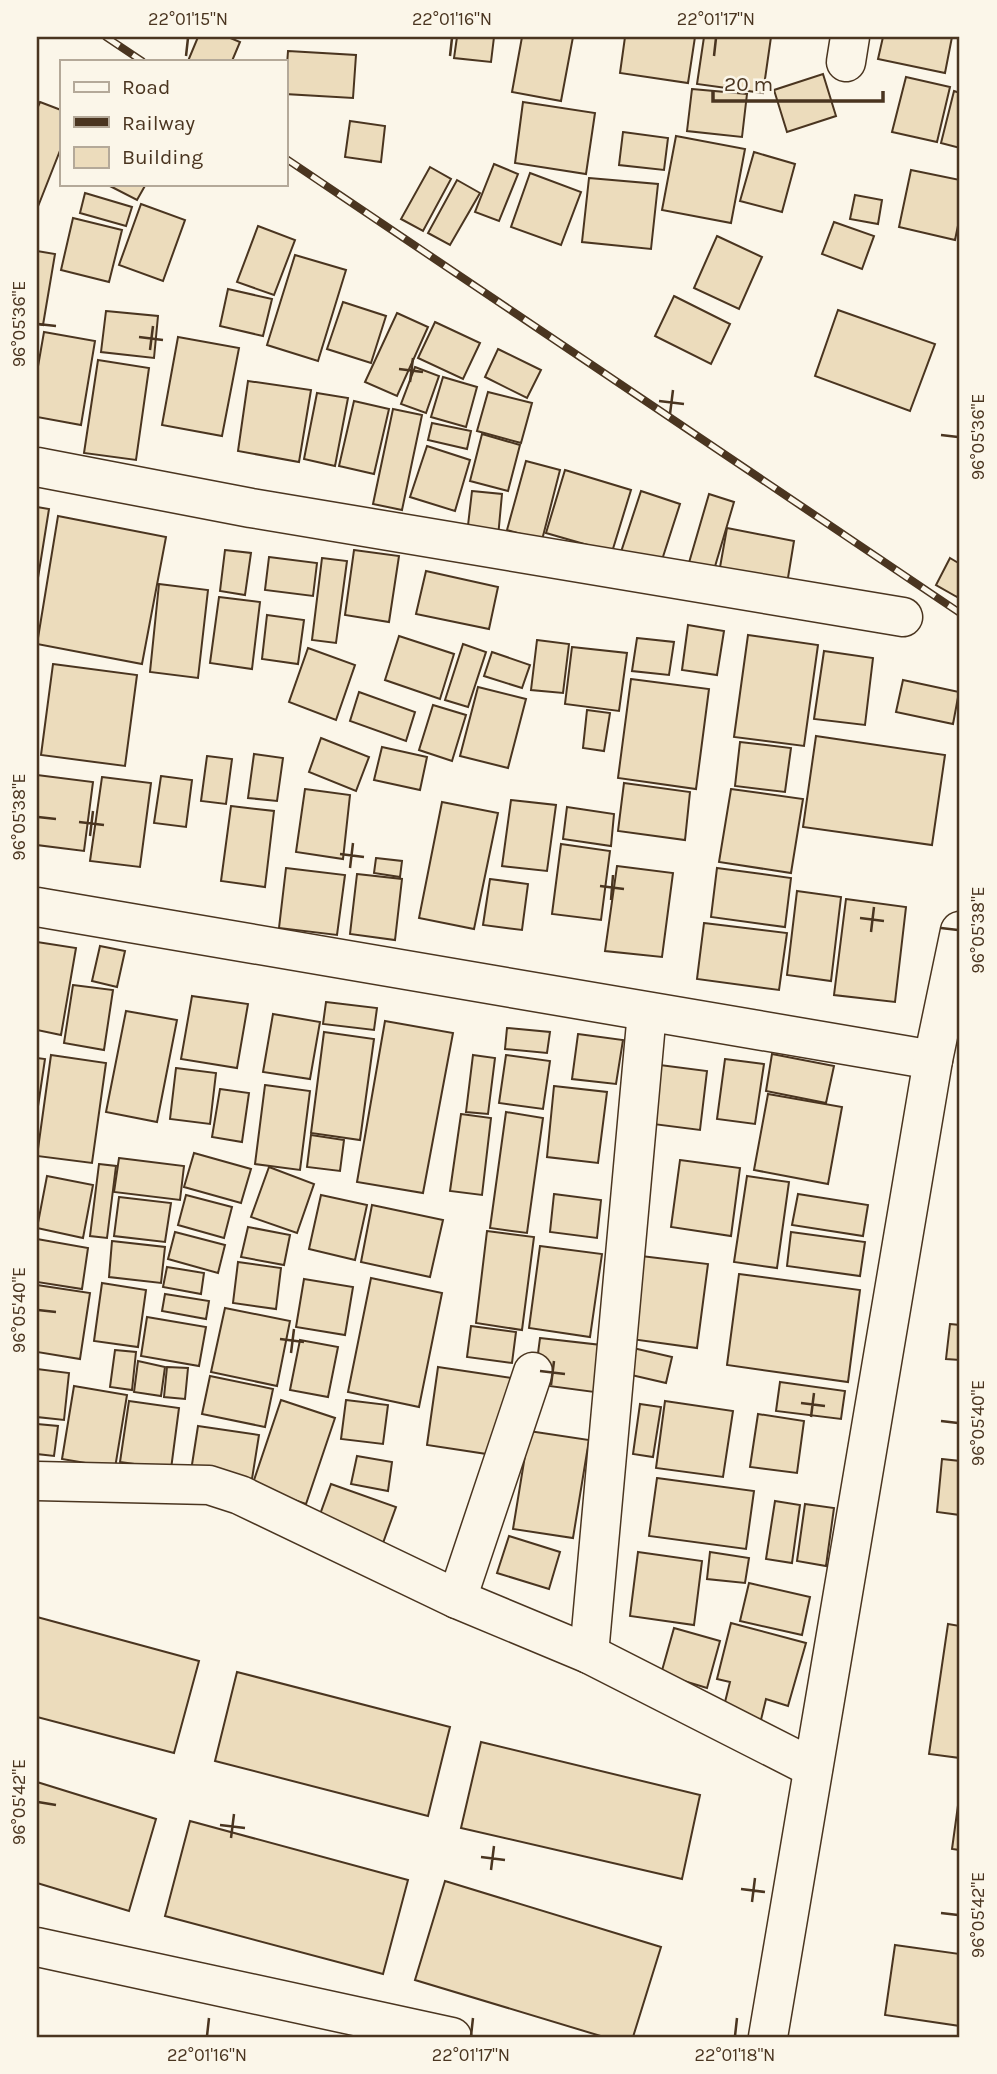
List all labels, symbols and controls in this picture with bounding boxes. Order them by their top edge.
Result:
text: 22°01'15"N [148,8,228,30]
text: 22°01'16"N [412,8,492,30]
text: 22°01'17"N [677,8,755,30]
legend [60,60,287,186]
scale bar [713,60,883,104]
text: 20 m [724,72,773,96]
text: Road [122,75,170,99]
text: Railway [122,111,195,135]
text: Building [122,145,203,169]
text: 96°05'36"E [8,281,30,367]
text: 96°05'36"E [967,394,989,480]
text: 96°05'38"E [8,773,30,861]
text: 96°05'38"E [967,886,989,974]
text: 96°05'40"E [8,1267,30,1353]
text: 96°05'40"E [967,1380,989,1466]
text: 96°05'42"E [8,1759,30,1845]
text: 96°05'42"E [967,1872,989,1958]
text: 22°01'16"N [167,2044,247,2066]
text: 22°01'17"N [432,2044,510,2066]
text: 22°01'18"N [695,2044,775,2066]

